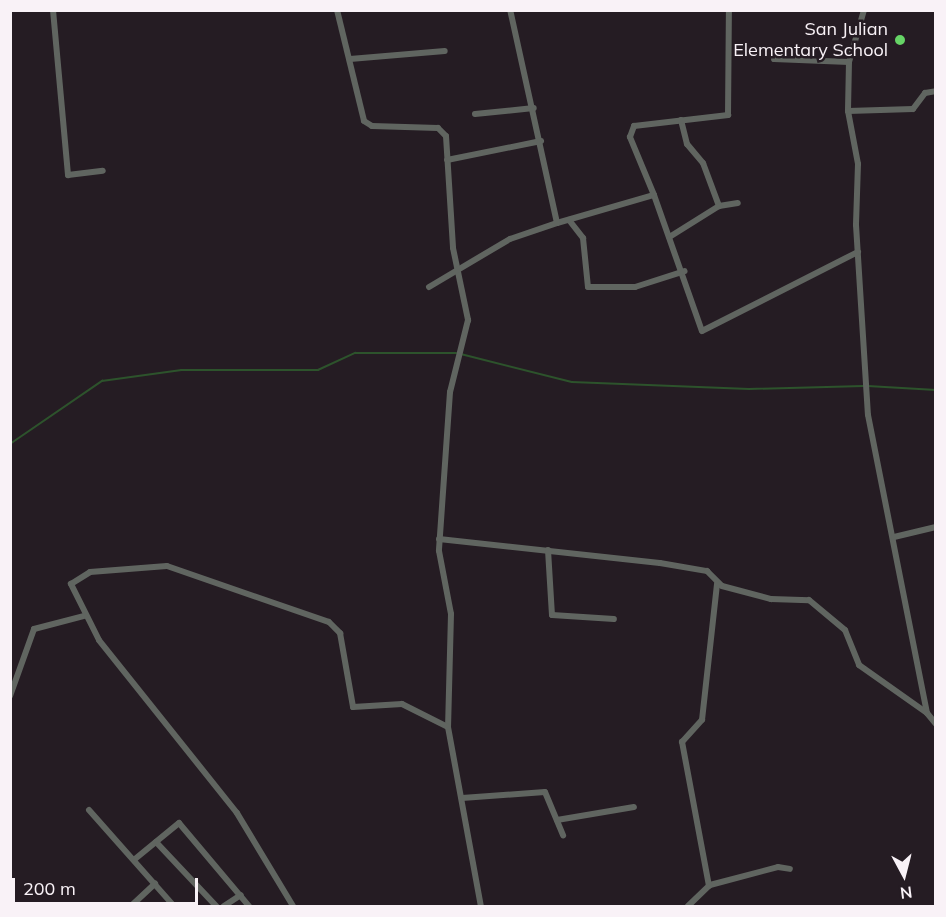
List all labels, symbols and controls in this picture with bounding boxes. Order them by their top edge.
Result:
place label: San Julian Elementary School [733,19,888,62]
marker: San Julian Elementary School [893,33,907,47]
north arrow [874,845,934,905]
scale bar [15,866,201,904]
text: 200 m [23,877,76,900]
text: N [899,882,913,904]

